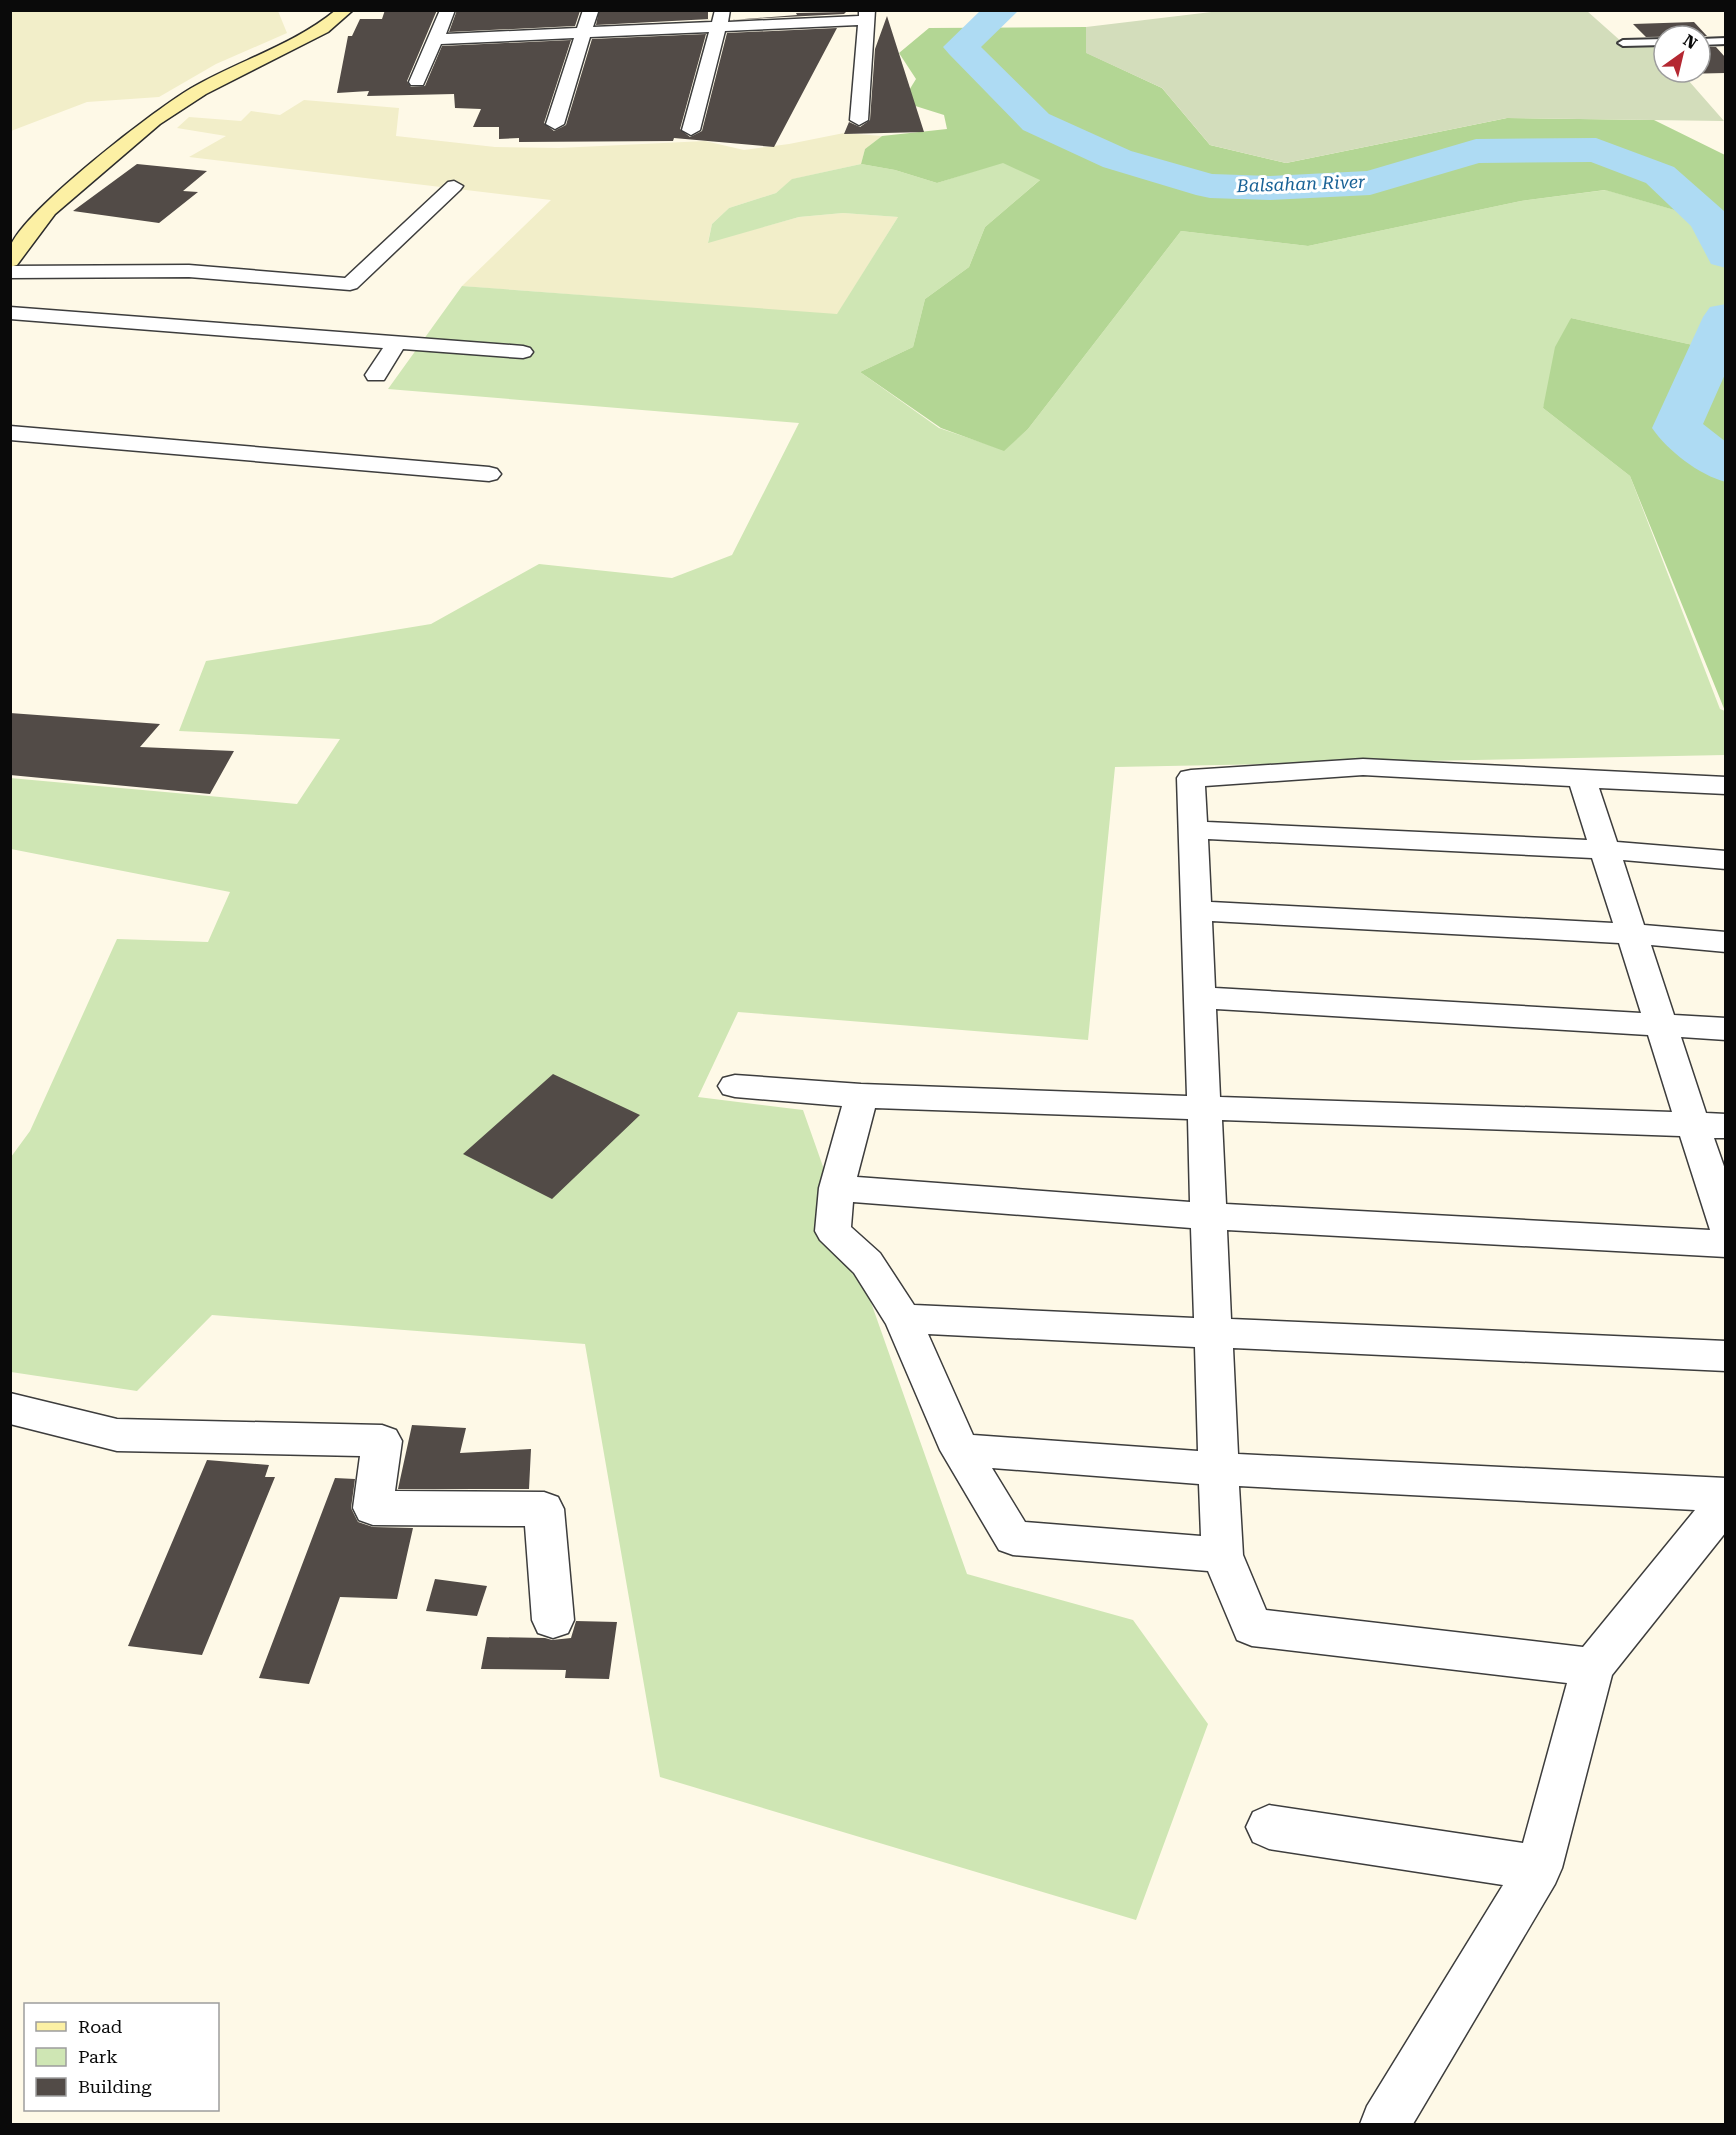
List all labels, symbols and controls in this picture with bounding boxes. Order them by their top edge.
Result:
north arrow [1652,24,1712,84]
text: N [1680,31,1701,53]
water label: Balsahan River [1235,171,1366,196]
legend [24,2003,219,2111]
text: Road [78,2016,123,2037]
text: Park [78,2046,118,2067]
text: Building [78,2076,152,2097]

